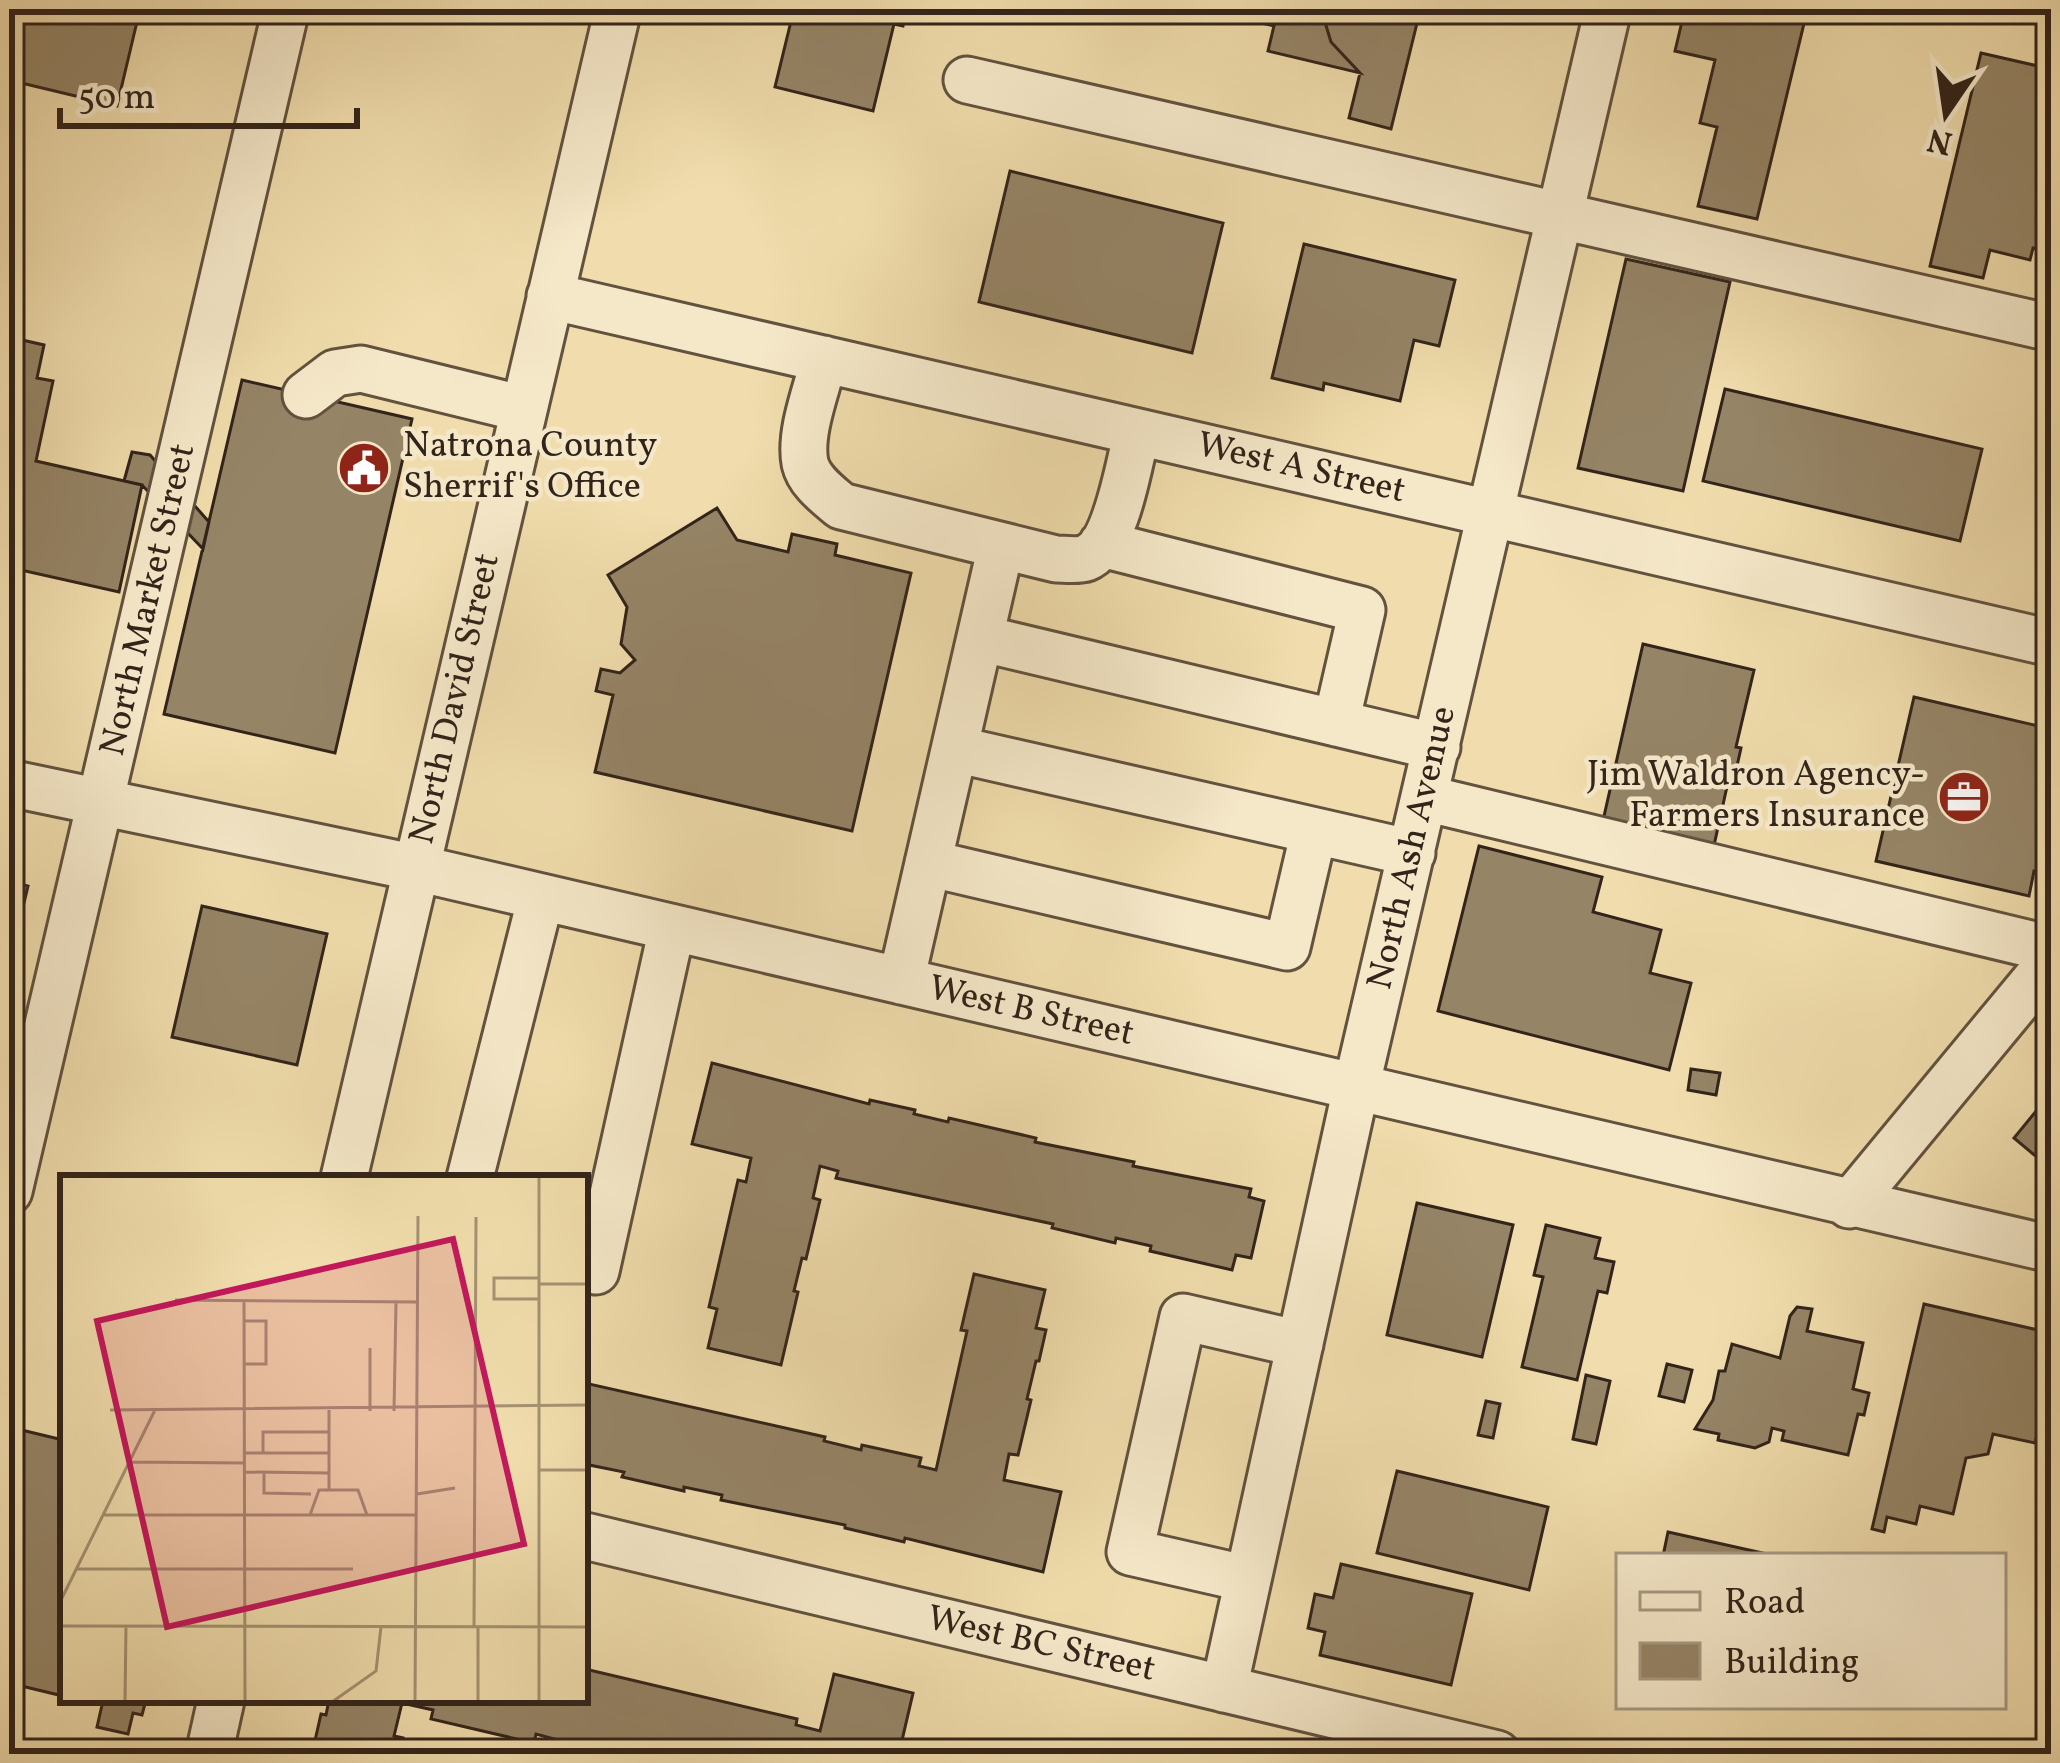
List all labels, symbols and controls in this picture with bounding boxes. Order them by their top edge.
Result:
scale bar [60,54,357,128]
north arrow [1886,54,2006,174]
text: 50 m [78,74,155,124]
text: N [1923,114,1957,164]
street label: West A Street [1192,421,1410,517]
place label: Natrona County Sherrif's Office [403,422,657,513]
street label: North Market Street [89,439,209,761]
public building icon: Natrona County Sherrif's Office [336,440,392,496]
street label: North David Street [398,549,514,849]
street label: North Ash Avenue [1356,701,1470,995]
place label: Jim Waldron Agency- Farmers Insurance [1587,751,1925,842]
office icon: Jim Waldron Agency- Farmers Insurance [1936,769,1992,825]
street label: West B Street [923,964,1139,1060]
inset map [60,1175,588,1703]
legend [1616,1553,2006,1709]
text: Road [1724,1579,1805,1629]
street label: West BC Street [922,1594,1160,1696]
text: Building [1724,1639,1859,1689]

